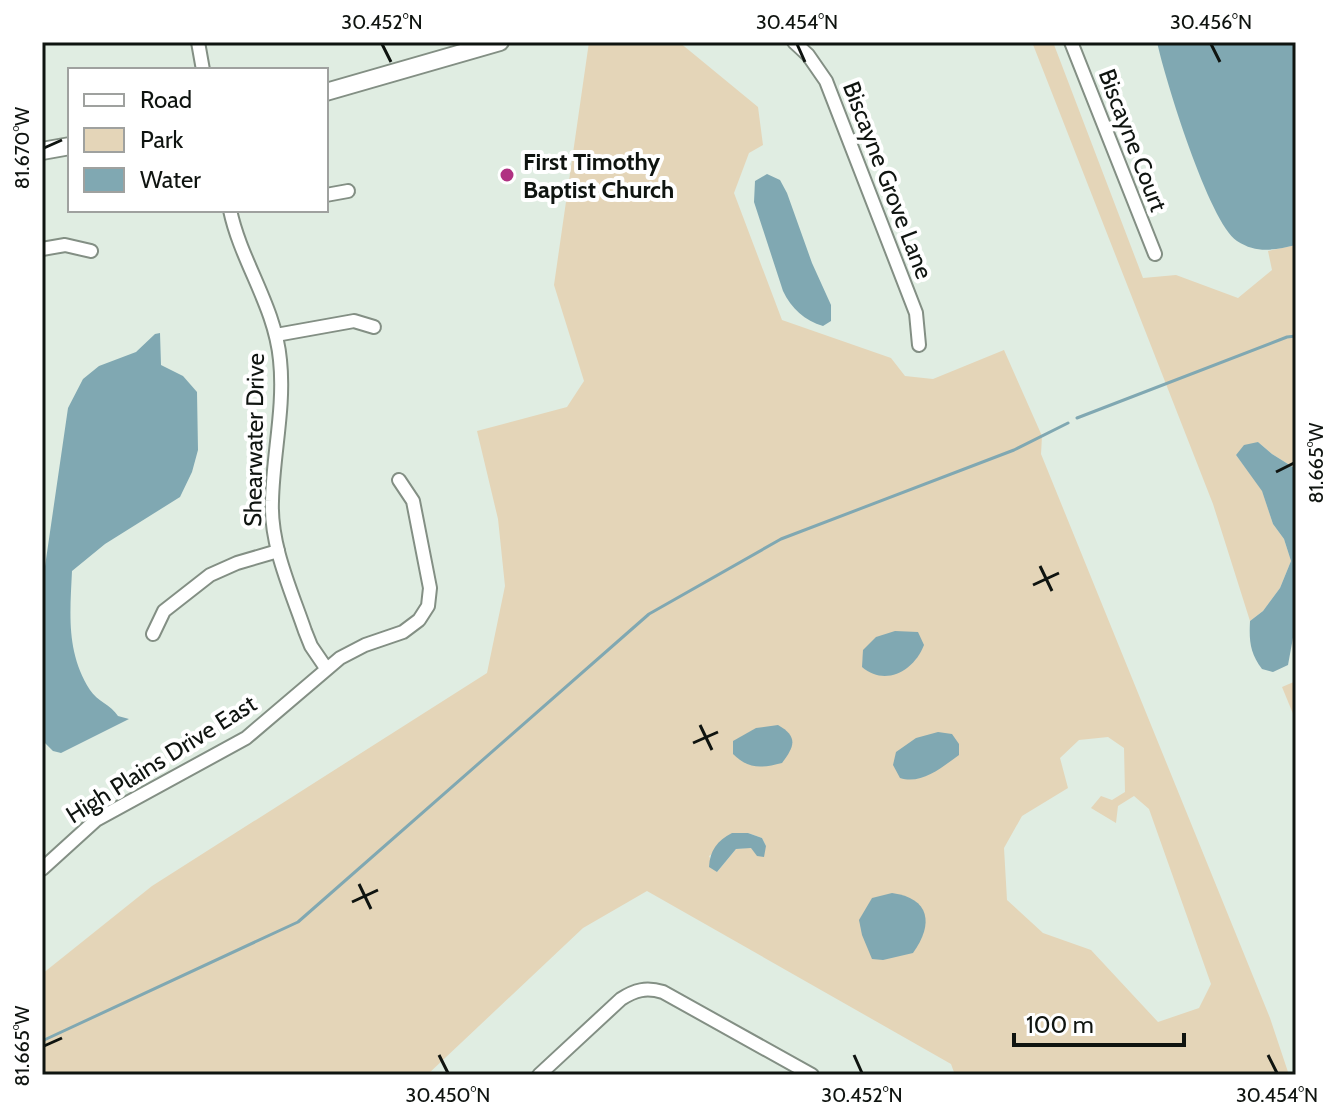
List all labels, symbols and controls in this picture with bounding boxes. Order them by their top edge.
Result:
text: 30.452°N [341,10,423,34]
text: 30.454°N [756,10,838,34]
text: 30.456°N [1170,10,1252,34]
street label: Biscayne Court [1093,65,1173,215]
legend [68,68,328,212]
street label: Biscayne Grove Lane [837,77,939,283]
text: Road [140,85,192,114]
text: 81.670°W [10,107,34,189]
text: Park [140,125,183,154]
place label: First Timothy Baptist Church [523,147,674,204]
text: Water [140,165,201,194]
marker: First Timothy Baptist Church [498,166,516,184]
street label: Shearwater Drive [238,353,270,527]
text: 81.665°W [1304,422,1328,504]
street label: High Plains Drive East [61,689,261,829]
scale bar [1014,997,1184,1047]
text: 81.665°W [10,1005,34,1087]
text: 100 m [1026,1010,1094,1039]
text: 30.450°N [406,1083,490,1107]
text: 30.452°N [821,1083,903,1107]
text: 30.454°N [1236,1083,1318,1107]

